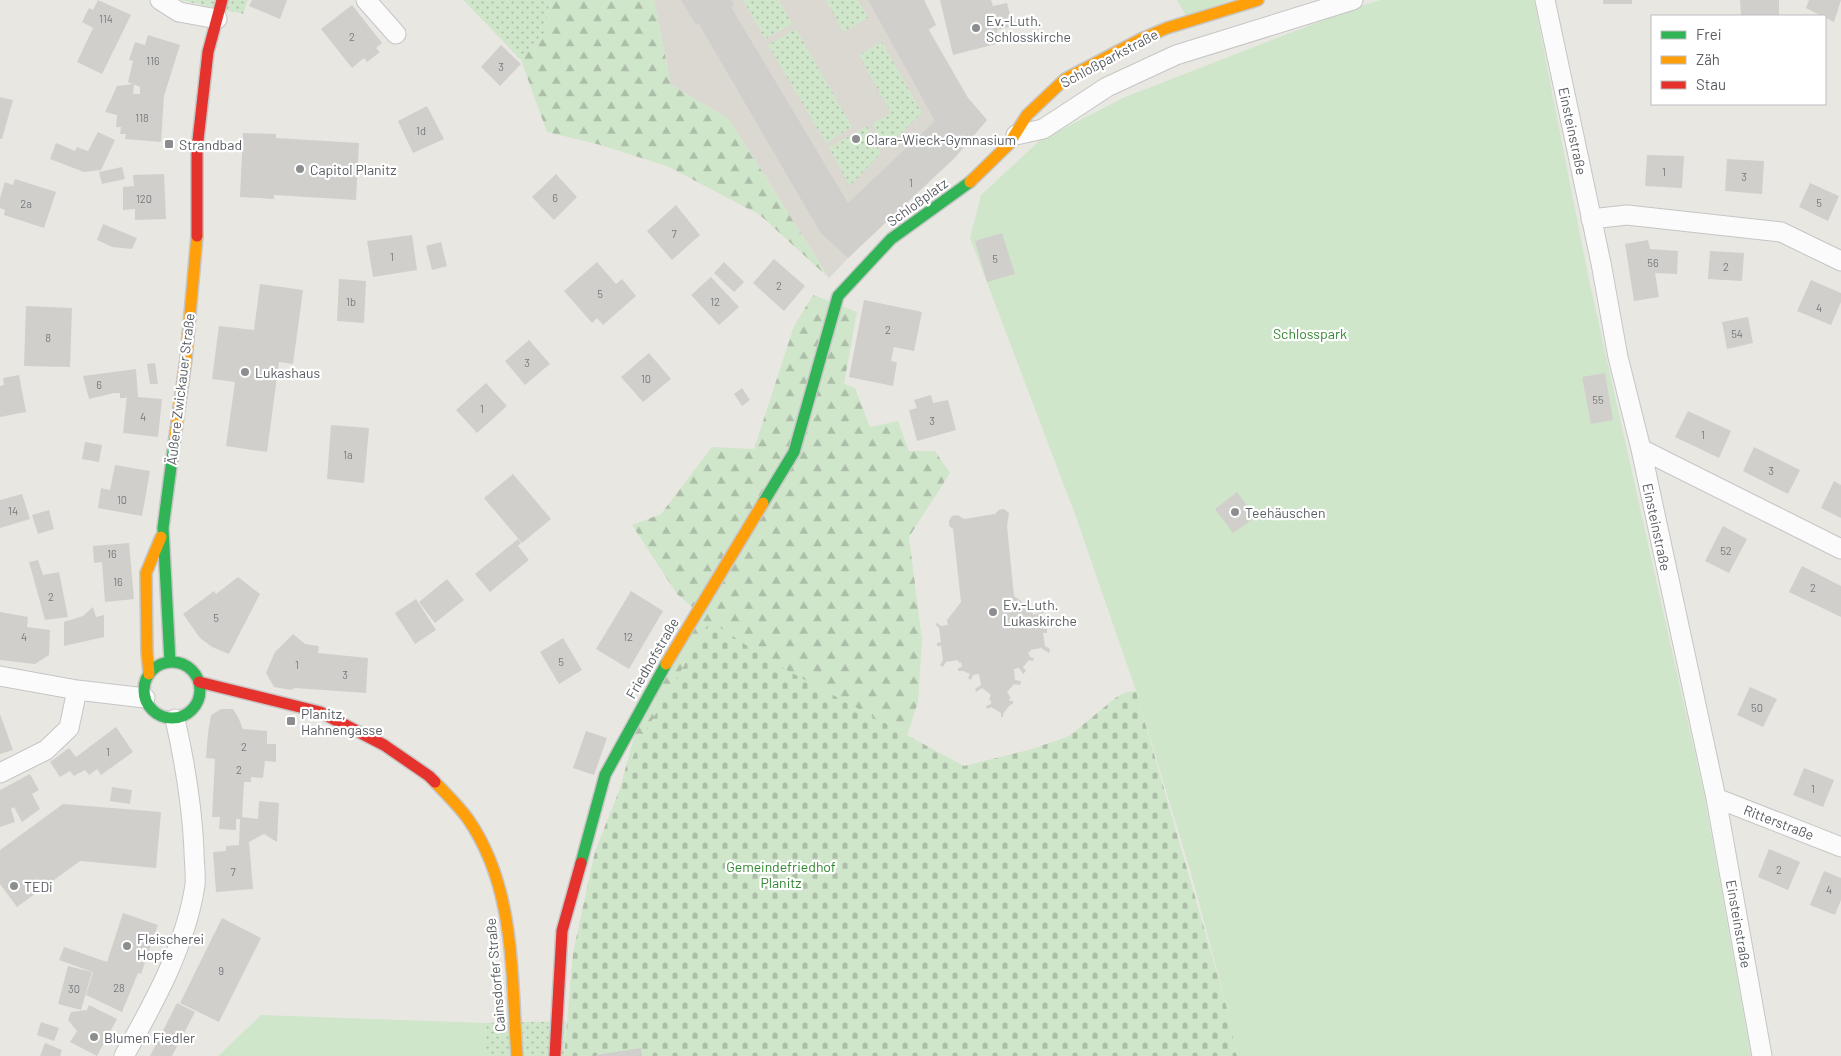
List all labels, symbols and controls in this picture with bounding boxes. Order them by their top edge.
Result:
house number: 114 [99,12,113,25]
place label: Ev.-Luth. Schlosskirche [986,12,1071,45]
legend [1651,15,1826,105]
marker: Ev.-Luth. Schlosskirche [970,22,982,34]
street label: Schloßparkstraße [1057,25,1161,91]
text: Frei [1696,25,1722,43]
house number: 2 [349,30,355,43]
text: Zäh [1696,50,1720,68]
house number: 116 [146,54,160,67]
house number: 3 [498,60,504,73]
text: Stau [1696,75,1726,93]
street label: Einsteinstraße [1555,86,1591,176]
house number: 118 [135,111,149,124]
house number: 1d [416,124,426,137]
place label: Clara-Wieck-Gymnasium [866,131,1016,148]
marker: Clara-Wieck-Gymnasium [850,133,862,145]
place label: Strandbad [179,136,242,153]
marker: Strandbad [163,138,175,150]
place label: Capitol Planitz [310,161,397,178]
marker: Capitol Planitz [294,163,306,175]
house number: 1 [1662,165,1666,178]
house number: 3 [1741,170,1747,183]
street label: Schloßplatz [883,174,951,230]
house number: 1 [909,176,913,189]
house number: 6 [552,191,558,204]
house number: 120 [136,192,152,205]
house number: 5 [1816,196,1822,209]
house number: 2a [20,197,32,210]
house number: 7 [671,227,677,240]
house number: 1 [390,250,394,263]
house number: 5 [992,252,998,265]
house number: 56 [1647,256,1659,269]
house number: 2 [1723,260,1729,273]
house number: 2 [776,279,782,292]
house number: 5 [597,287,603,300]
house number: 1b [346,295,356,308]
house number: 12 [710,295,720,308]
house number: 4 [1816,301,1822,314]
street label: Äußere Zwickauer Straße [162,312,198,466]
house number: 2 [885,323,891,336]
park label: Schlosspark [1273,325,1347,342]
house number: 54 [1731,327,1743,340]
house number: 8 [45,331,51,344]
house number: 3 [524,356,530,369]
place label: Lukashaus [255,364,320,381]
marker: Lukashaus [239,366,251,378]
house number: 10 [641,372,651,385]
house number: 6 [96,378,102,391]
house number: 55 [1592,393,1604,406]
house number: 1 [480,402,484,415]
house number: 4 [140,410,146,423]
house number: 3 [929,414,935,427]
house number: 1 [1701,428,1705,441]
house number: 1a [343,448,353,461]
house number: 3 [1768,464,1774,477]
street label: Einsteinstraße [1639,482,1675,572]
house number: 10 [117,493,127,506]
house number: 14 [8,504,18,517]
place label: Teehäuschen [1245,504,1326,521]
marker: Teehäuschen [1229,506,1241,518]
house number: 52 [1720,544,1732,557]
house number: 16 [107,547,117,560]
house number: 16 [113,575,123,588]
house number: 2 [1810,581,1816,594]
house number: 2 [48,590,54,603]
place label: Ev.-Luth. Lukaskirche [1003,596,1077,629]
marker: Ev.-Luth. Lukaskirche [987,606,999,618]
house number: 5 [213,611,219,624]
street label: Friedhofstraße [622,615,682,701]
house number: 4 [21,630,27,643]
house number: 12 [623,630,633,643]
house number: 5 [558,655,564,668]
house number: 1 [295,658,299,671]
house number: 3 [342,668,348,681]
house number: 50 [1751,701,1763,714]
place label: Planitz, Hahnengasse [301,705,383,738]
marker: Planitz, Hahnengasse [285,715,297,727]
house number: 2 [241,740,247,753]
house number: 1 [106,745,110,758]
house number: 2 [236,763,242,776]
house number: 1 [1811,782,1815,795]
street label: Ritterstraße [1741,801,1817,843]
park label: Gemeindefriedhof Planitz [726,858,836,891]
house number: 2 [1776,863,1782,876]
house number: 7 [230,865,236,878]
place label: TEDi [24,878,53,895]
street label: Einsteinstraße [1723,879,1755,969]
marker: TEDi [8,880,20,892]
house number: 4 [1826,883,1832,896]
street label: Cainsdorfer Straße [482,917,508,1033]
place label: Fleischerei Hopfe [137,930,204,963]
marker: Fleischerei Hopfe [121,940,133,952]
house number: 9 [218,964,224,977]
house number: 28 [113,981,125,994]
house number: 30 [68,982,80,995]
place label: Blumen Fiedler [104,1029,195,1046]
marker: Blumen Fiedler [88,1031,100,1043]

